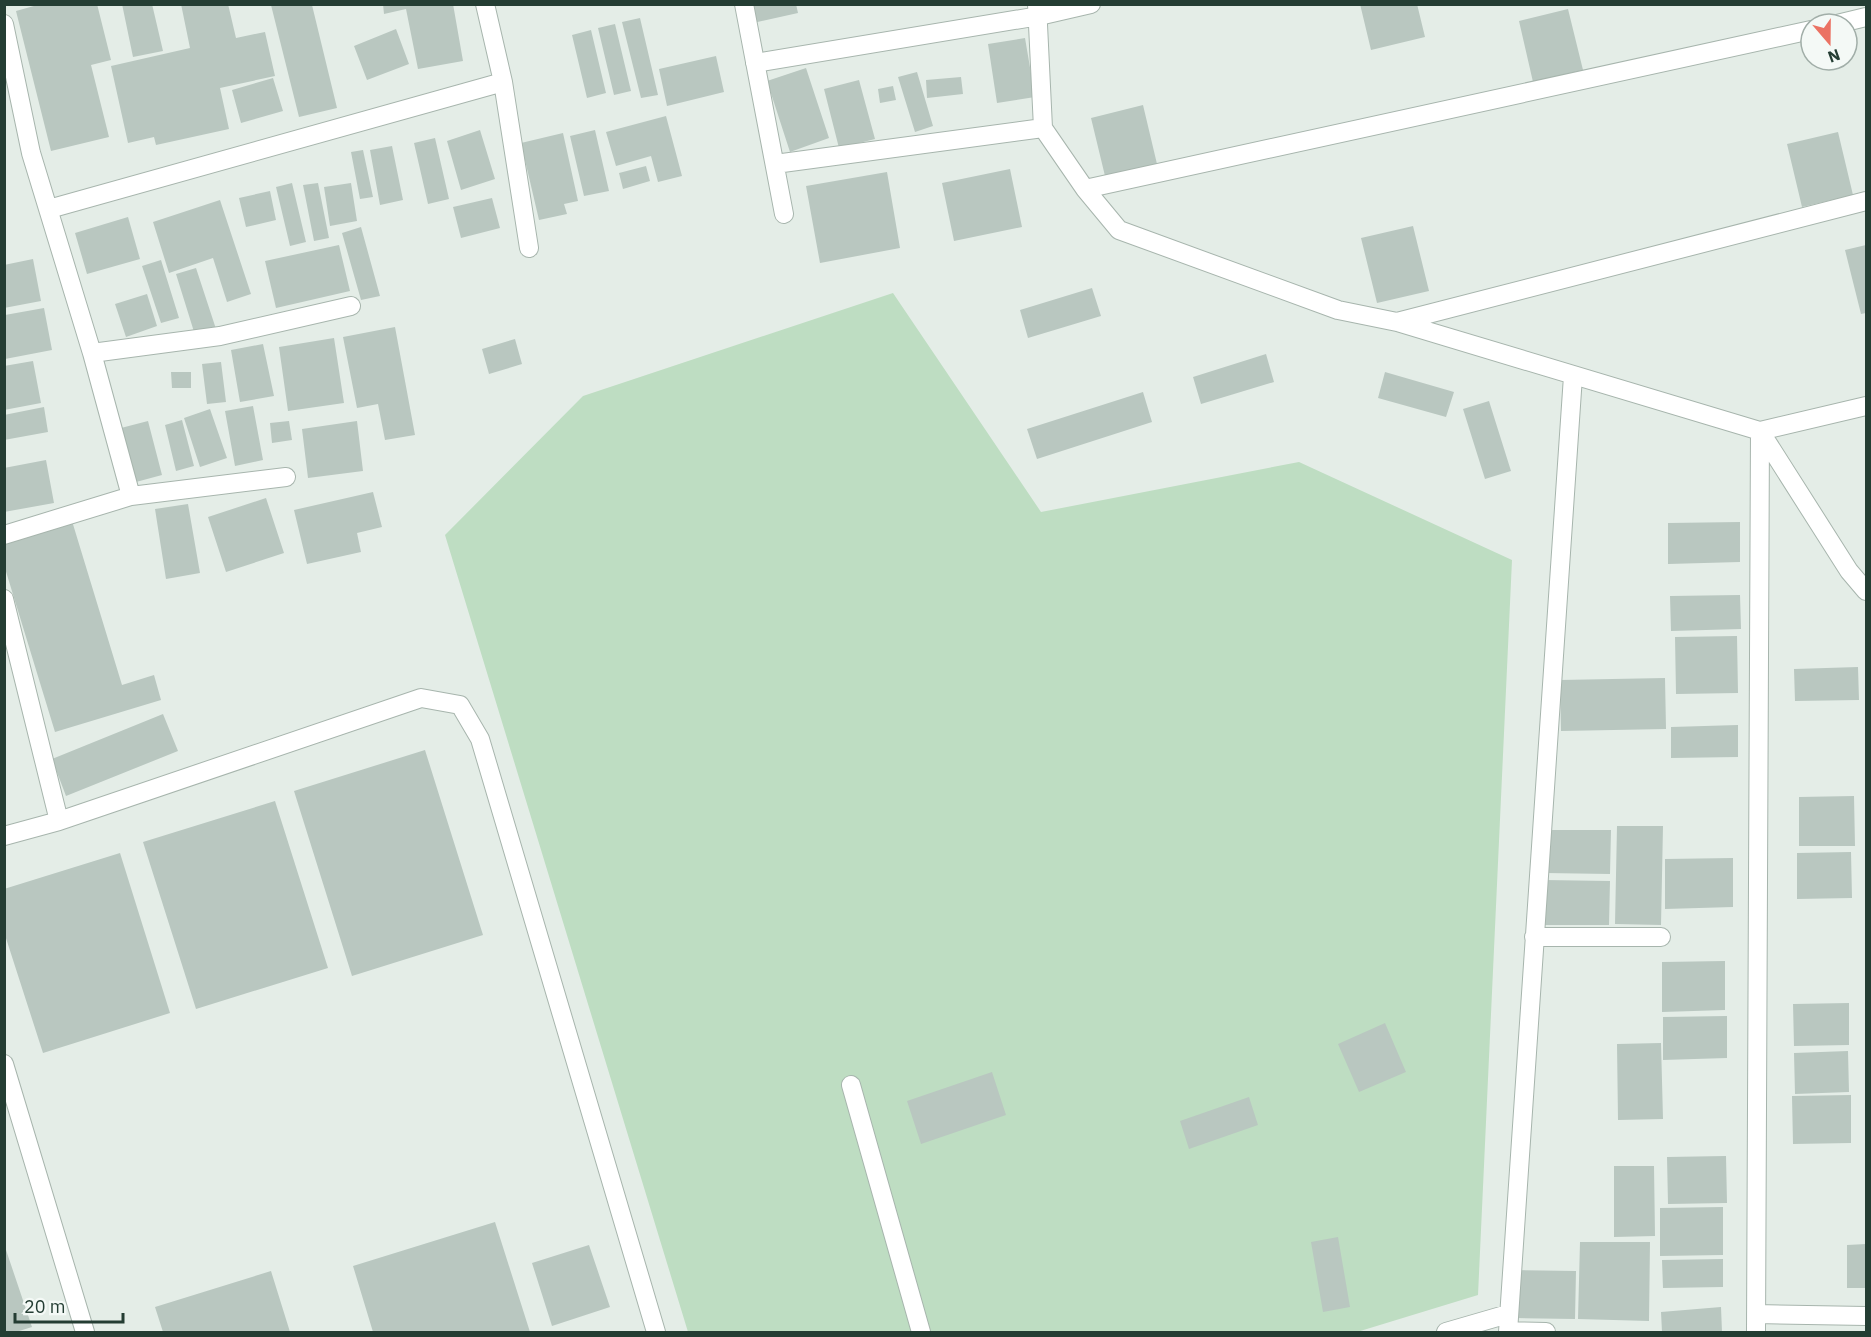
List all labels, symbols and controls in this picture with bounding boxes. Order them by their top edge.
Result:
north arrow [1799,12,1859,72]
text: N [1825,45,1843,67]
scale bar [15,1286,123,1324]
text: 20 m [24,1295,66,1318]

